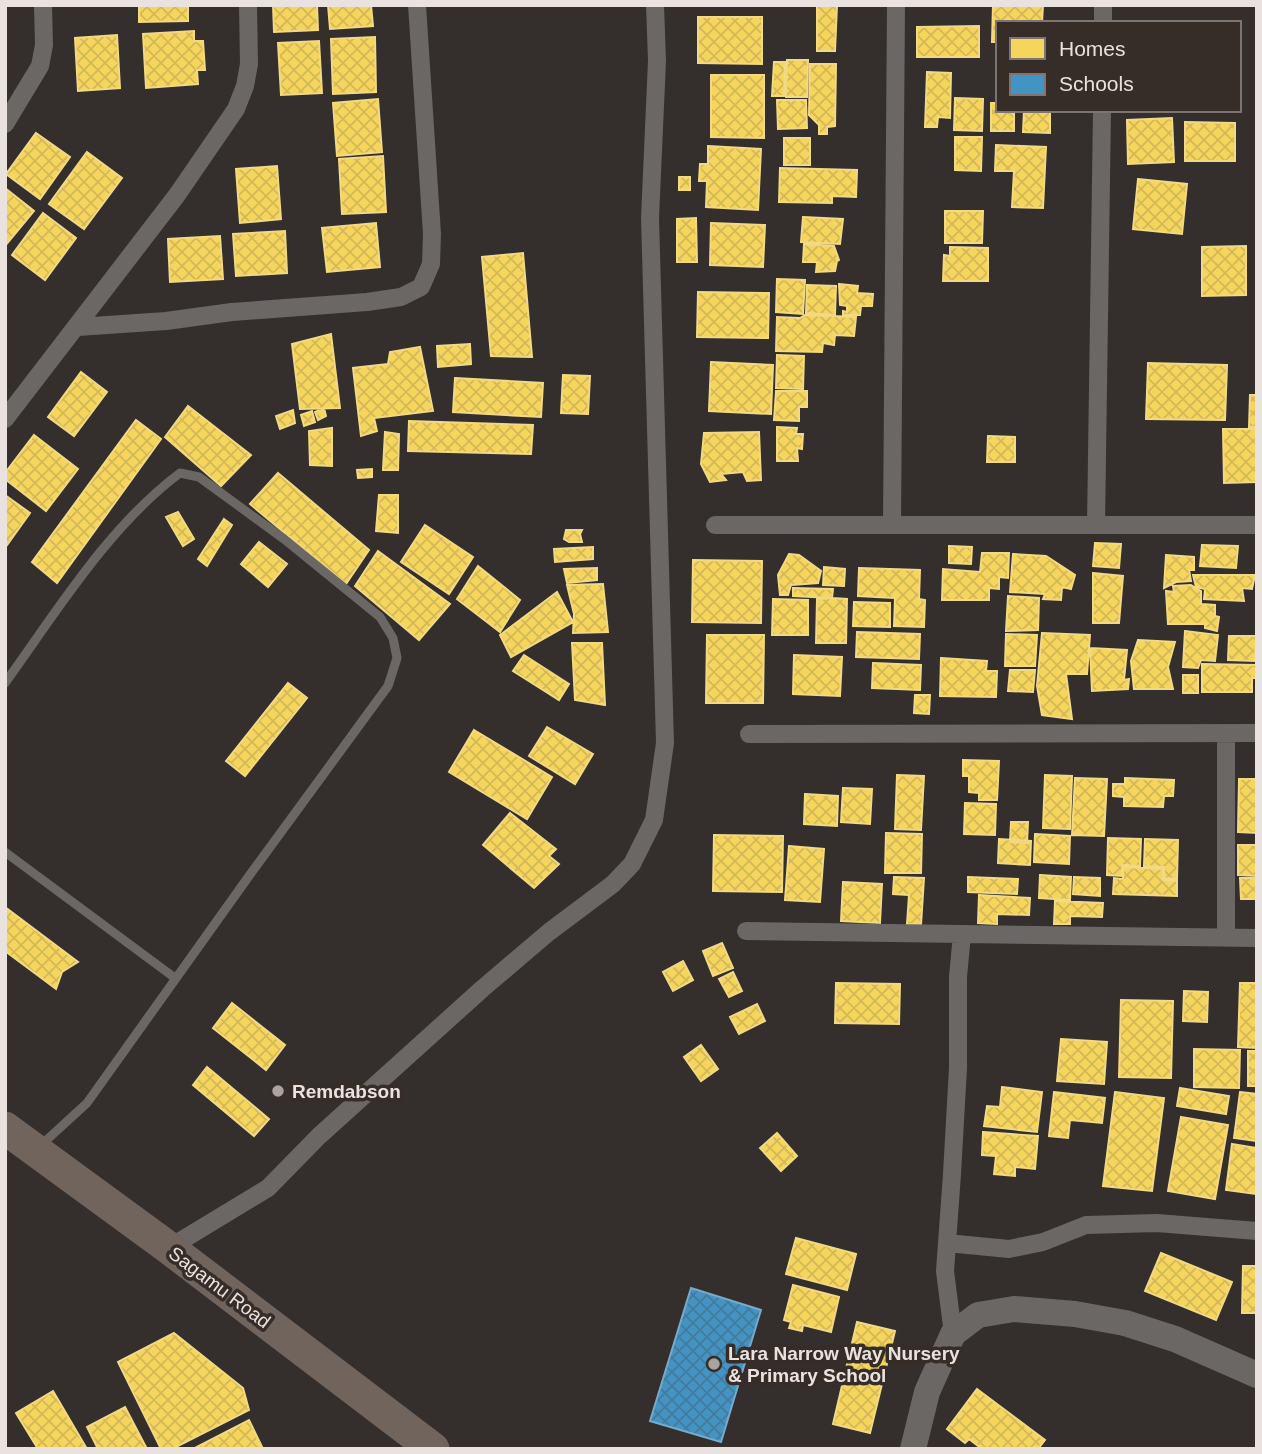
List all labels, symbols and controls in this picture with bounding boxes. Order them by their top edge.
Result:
legend [996,21,1241,112]
text: Homes [1059,37,1126,60]
text: Schools [1059,72,1134,95]
place label: Remdabson [292,1081,401,1102]
marker: Remdabson [270,1083,286,1099]
street label: Sagamu Road [165,1242,275,1332]
place label: Lara Narrow Way Nursery & Primary School [728,1343,960,1386]
marker: Lara Narrow Way Nursery & Primary School [706,1356,722,1372]

